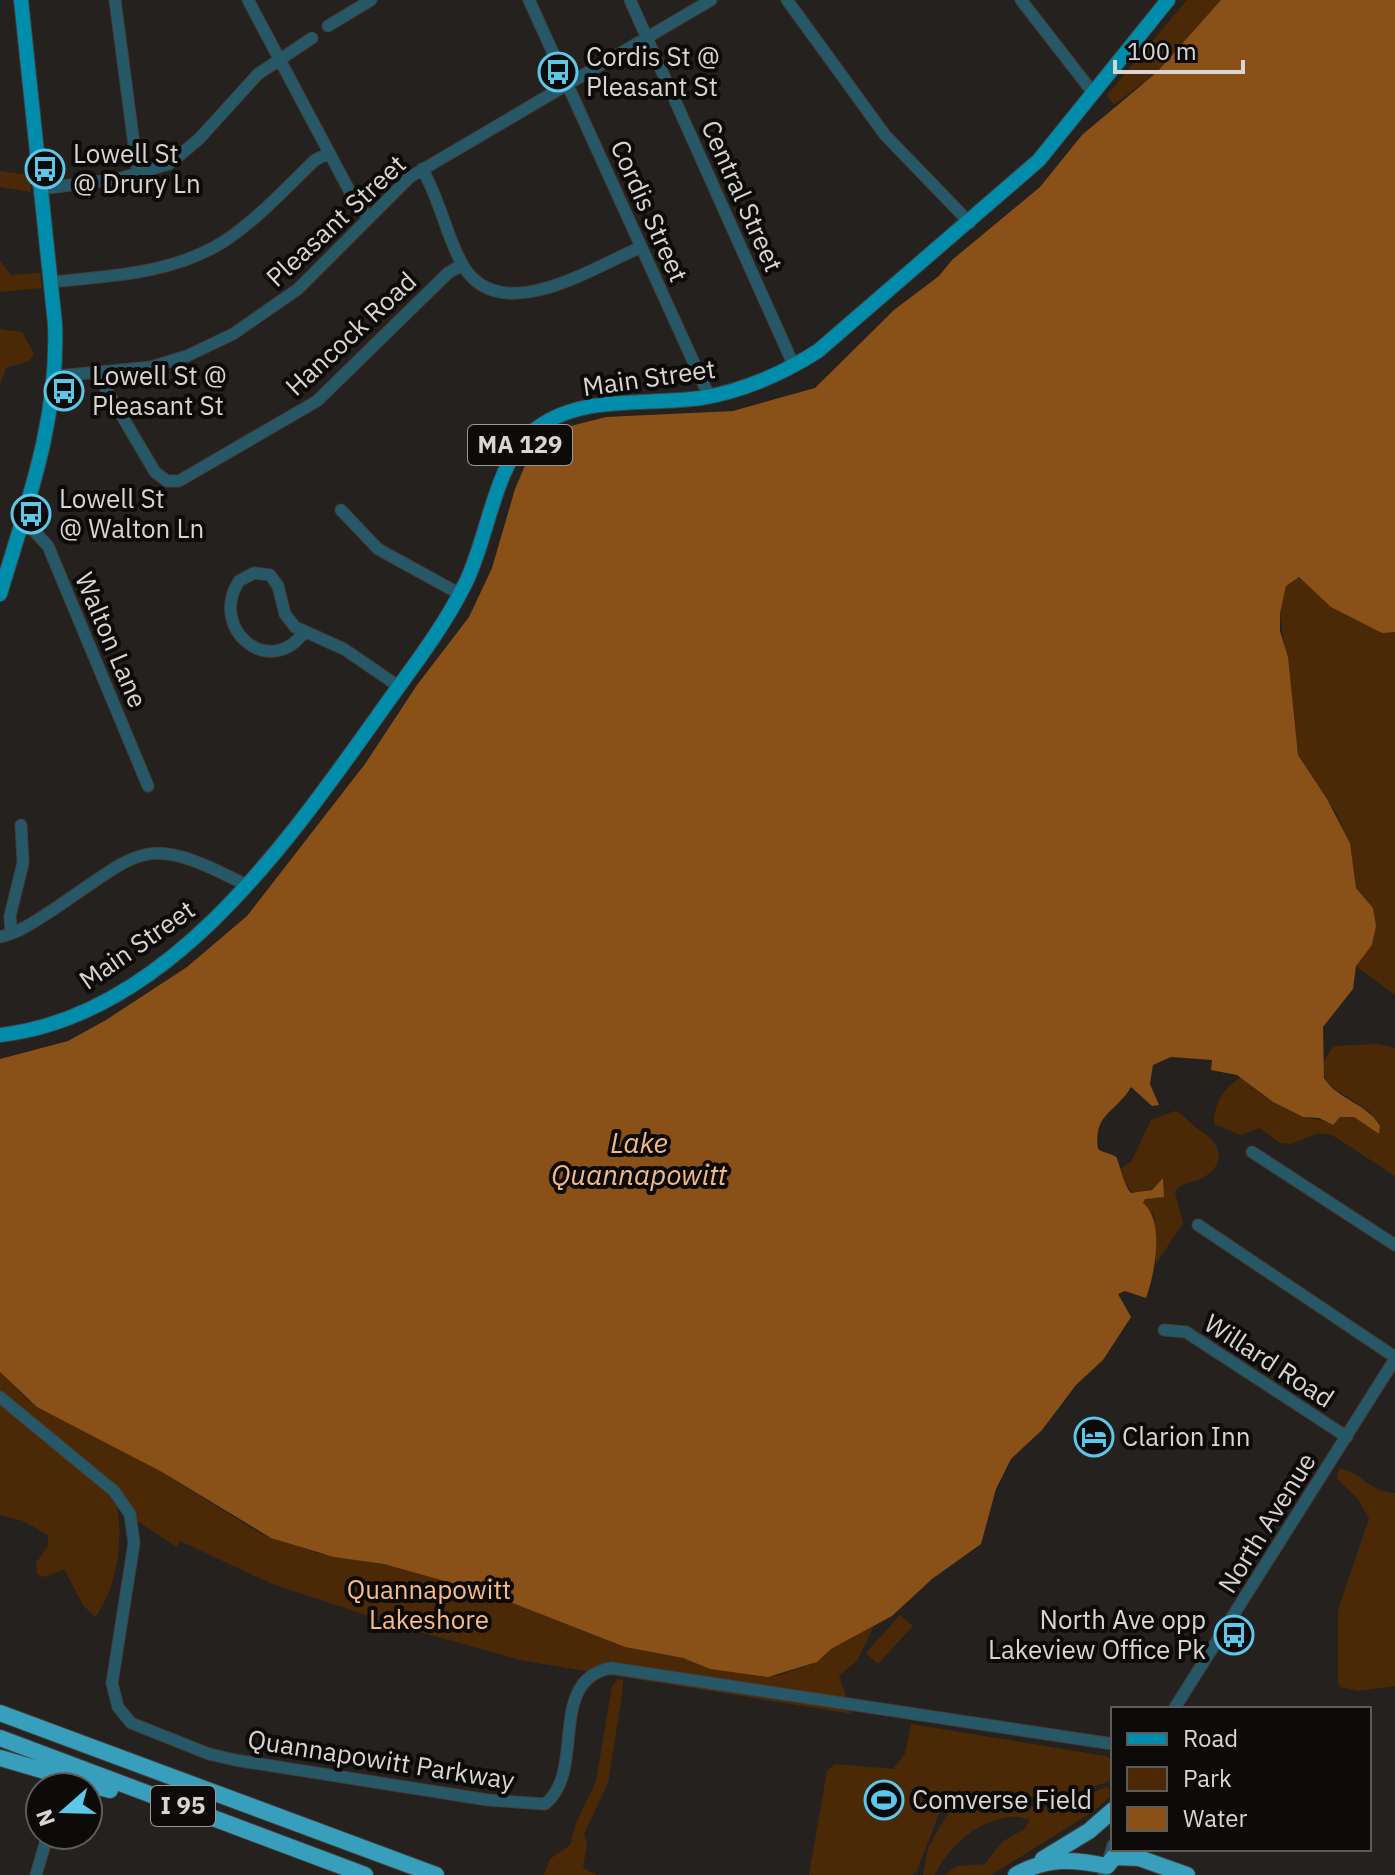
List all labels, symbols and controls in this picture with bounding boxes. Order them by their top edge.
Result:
scale bar [1115,24,1243,74]
text: 100 m [1127,35,1197,67]
place label: Cordis St @ Pleasant St [586,39,720,103]
bus stop icon: Cordis St @ Pleasant St [537,51,579,93]
street label: Central Street [694,115,791,277]
street label: Cordis Street [604,134,696,287]
place label: Lowell St @ Drury Ln [73,136,201,200]
street label: Pleasant Street [258,147,412,294]
bus stop icon: Lowell St @ Drury Ln [24,148,66,190]
street label: Hancock Road [278,264,423,403]
street label: Main Street [580,351,717,403]
place label: Lowell St @ Pleasant St [92,358,227,422]
bus stop icon: Lowell St @ Pleasant St [43,370,85,412]
road number: MA 129 [468,425,572,465]
place label: Lowell St @ Walton Ln [59,481,204,545]
bus stop icon: Lowell St @ Walton Ln [10,493,52,535]
street label: Walton Lane [68,567,156,713]
street label: Main Street [72,892,201,996]
water label: Lake Quannapowitt [551,1124,728,1193]
street label: Willard Road [1198,1306,1341,1415]
hotel icon: Clarion Inn [1073,1416,1115,1458]
place label: Clarion Inn [1122,1419,1251,1453]
street label: North Avenue [1209,1446,1323,1599]
park label: Quannapowitt Lakeshore [347,1572,511,1636]
place label: North Ave opp Lakeview Office Pk [988,1602,1206,1666]
bus stop icon: North Ave opp Lakeview Office Pk [1213,1614,1255,1656]
legend [1111,1707,1371,1851]
street label: Quannapowitt Parkway [245,1721,517,1797]
text: Road [1183,1722,1238,1754]
text: Park [1183,1762,1232,1794]
north arrow [24,1771,104,1851]
sports icon: Comverse Field [863,1779,905,1821]
place label: Comverse Field [912,1782,1092,1816]
road number: I 95 [151,1786,215,1826]
text: Water [1183,1802,1247,1834]
text: N [28,1806,61,1830]

